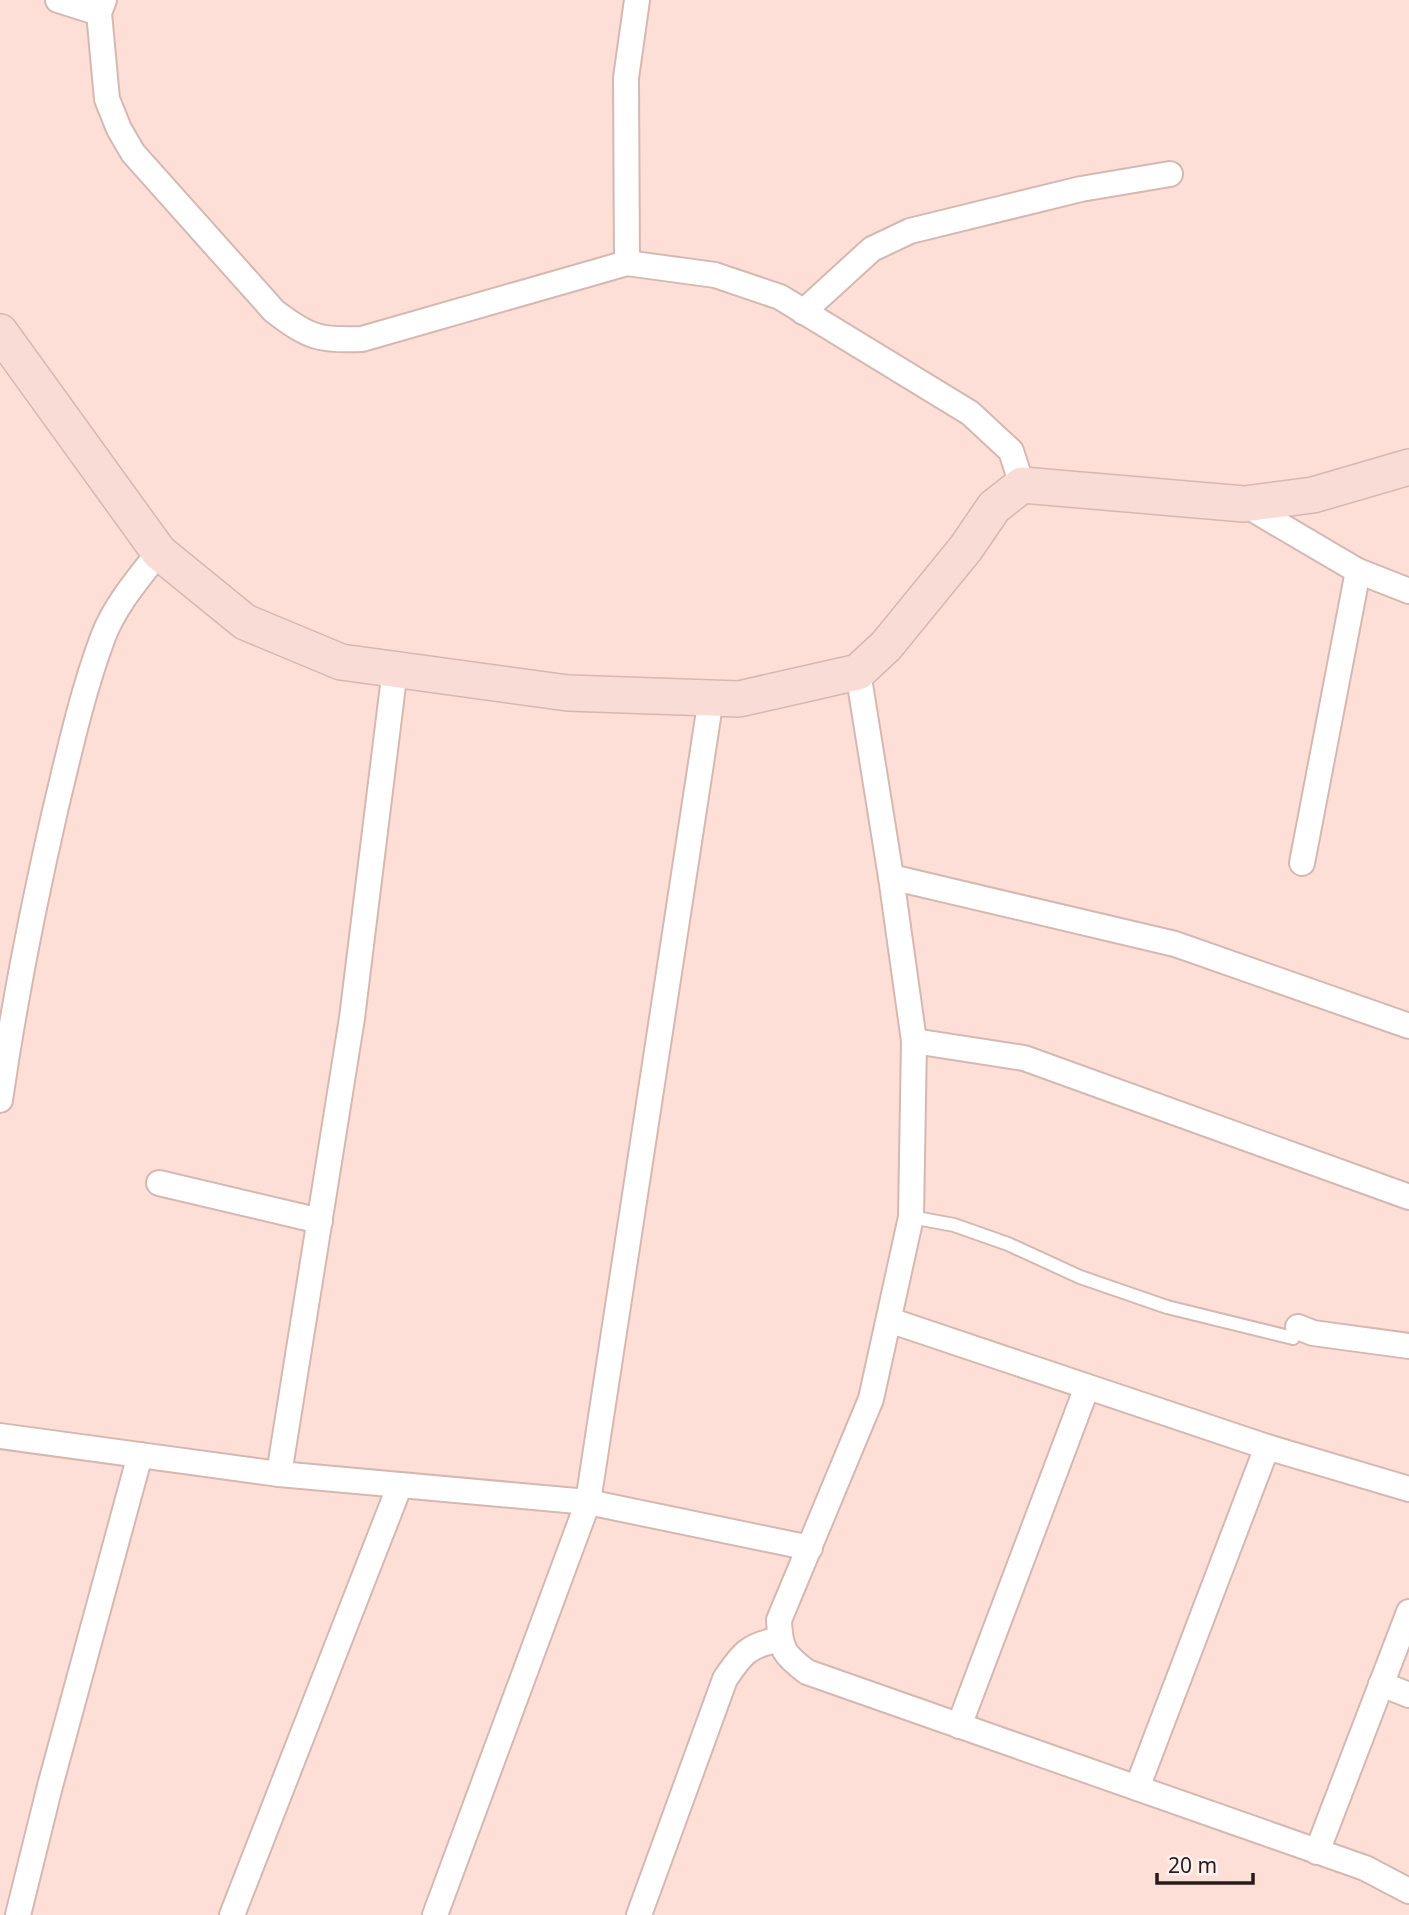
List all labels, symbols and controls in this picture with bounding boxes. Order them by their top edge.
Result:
scale bar [1157,1842,1253,1886]
text: 20 m [1168,1851,1217,1879]

